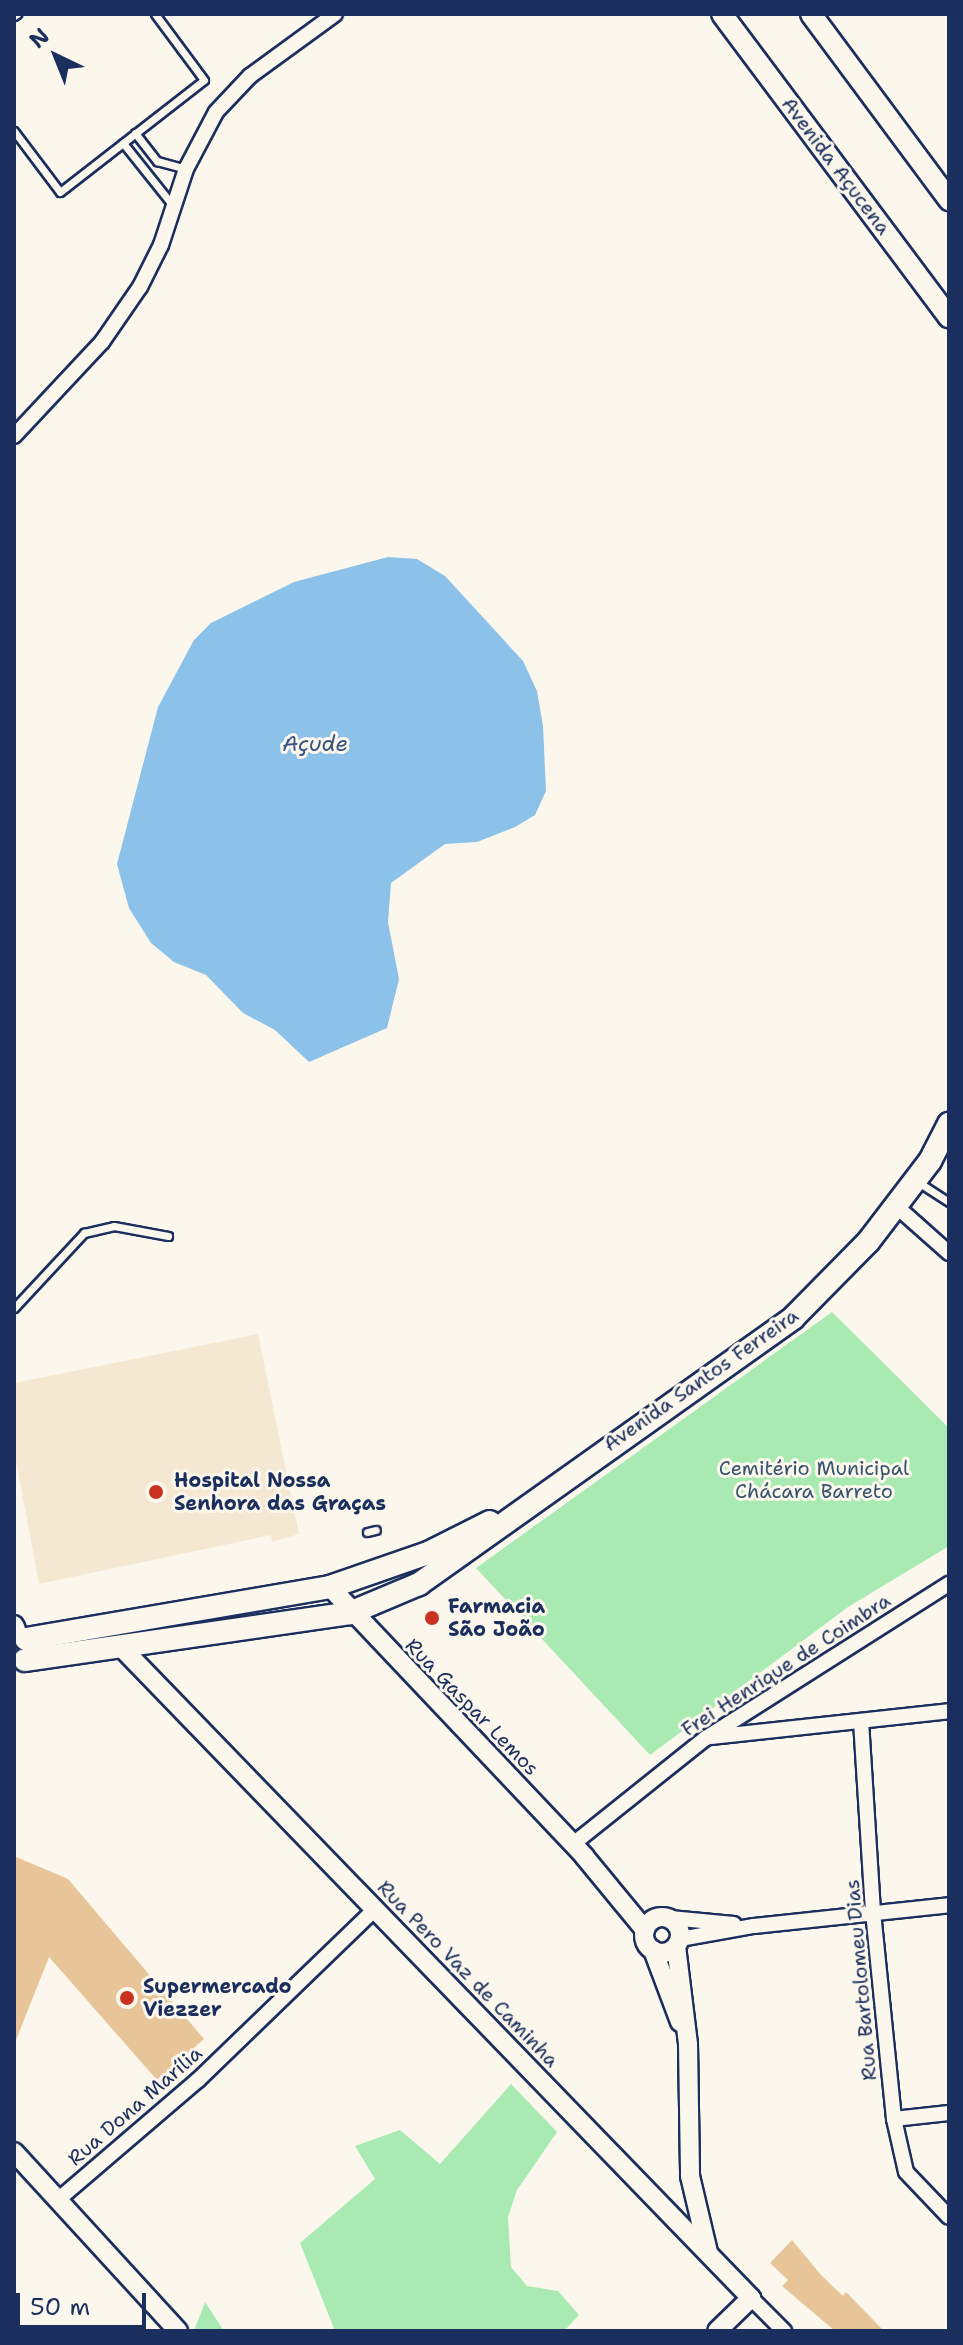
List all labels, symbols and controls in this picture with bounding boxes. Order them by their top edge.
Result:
north arrow [16,16,96,96]
text: N [23,22,56,55]
street label: Avenida Açucena [776,92,896,240]
water label: Açude [282,731,348,757]
street label: Avenida Santos Ferreira [599,1303,803,1457]
park label: Cemitério Municipal Chácara Barreto [719,1457,909,1504]
place label: Hospital Nossa Senhora das Graças [174,1468,386,1515]
marker: Hospital Nossa Senhora das Graças [145,1481,167,1503]
street label: Frei Henrique de Coimbra [677,1588,895,1742]
place label: Farmacia São João [448,1594,545,1641]
marker: Farmacia São João [423,1609,441,1627]
street label: Rua Gaspar Lemos [400,1633,544,1781]
street label: Rua Pero Vaz de Caminha [372,1876,564,2072]
street label: Rua Bartolomeu Dias [840,1878,882,2082]
place label: Supermercado Viezzer [143,1974,292,2021]
marker: Supermercado Viezzer [118,1989,136,2007]
street label: Rua Dona Marília [63,2041,207,2171]
scale bar [20,2277,150,2327]
text: 50 m [30,2291,90,2323]

